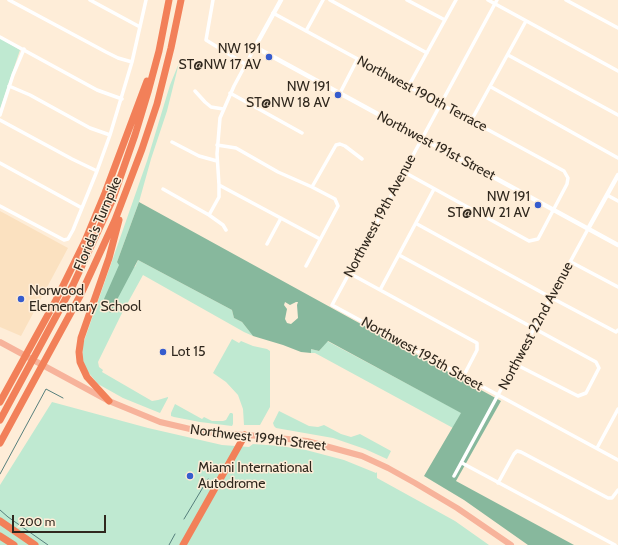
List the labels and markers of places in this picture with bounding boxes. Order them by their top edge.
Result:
place label: NW 191 ST@NW 17 AV [179,41,261,74]
marker: NW 191 ST@NW 17 AV [264,52,274,62]
place label: NW 191 ST@NW 18 AV [246,79,330,112]
marker: NW 191 ST@NW 18 AV [333,90,343,100]
place label: NW 191 ST@NW 21 AV [447,189,530,222]
marker: NW 191 ST@NW 21 AV [533,200,543,210]
place label: Norwood Elementary School [29,283,141,316]
marker: Norwood Elementary School [16,294,26,304]
place label: Lot 15 [171,344,205,360]
marker: Lot 15 [158,347,168,357]
place label: Miami International Autodrome [198,460,312,492]
marker: Miami International Autodrome [185,471,195,481]

